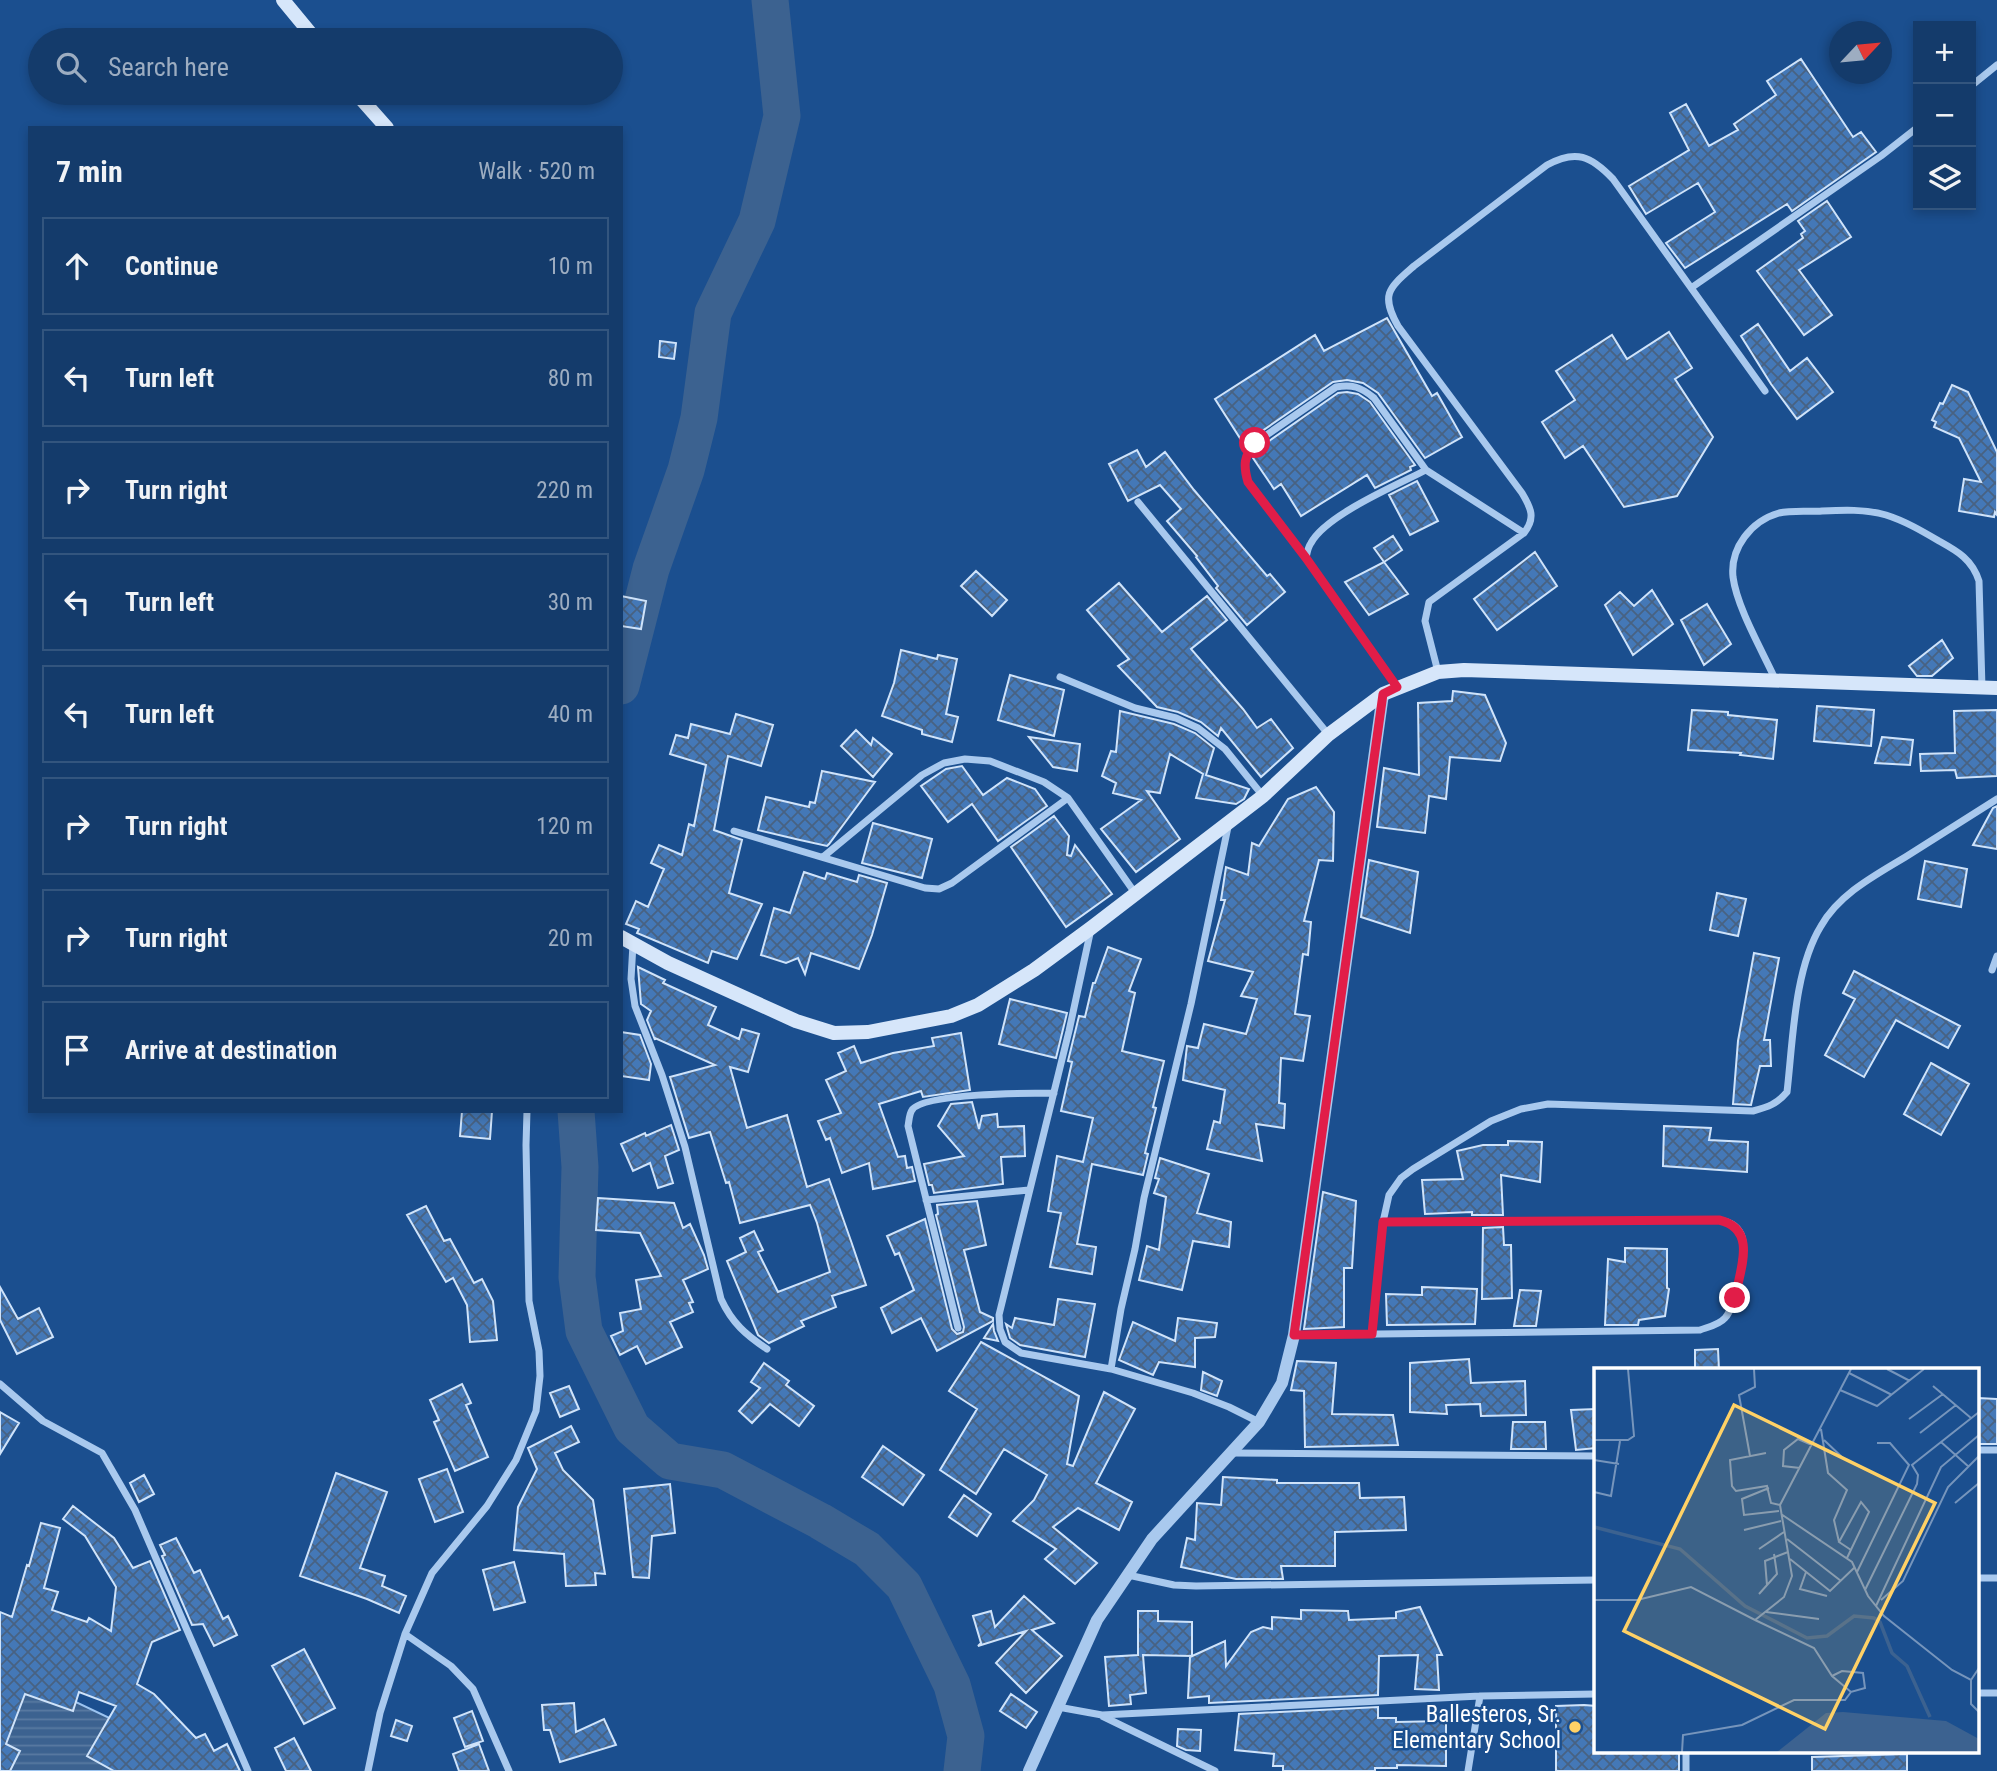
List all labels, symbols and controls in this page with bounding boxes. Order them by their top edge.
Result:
north arrow [1829,21,1892,84]
map controls [1913,21,1976,210]
button: + [1913,21,1976,84]
search box [28,28,623,105]
icon: search [52,48,90,86]
text: Search here [108,52,229,82]
button: − [1913,84,1976,147]
button: layers [1913,147,1976,210]
text: 7 min [56,154,123,189]
text: Walk · 520 m [478,158,595,185]
icon: ahead [58,247,96,285]
text: Continue [125,251,218,281]
text: 10 m [548,253,593,280]
icon: left [58,359,96,397]
text: Turn left [125,363,214,393]
text: 80 m [548,365,593,392]
route start [1239,427,1270,458]
icon: right [58,471,96,509]
text: Turn right [125,475,227,505]
text: 220 m [536,477,593,504]
icon: left [58,583,96,621]
text: Turn left [125,587,214,617]
text: 30 m [548,589,593,616]
icon: left [58,695,96,733]
text: Turn left [125,699,214,729]
text: 40 m [548,701,593,728]
icon: right [58,807,96,845]
text: Turn right [125,811,227,841]
text: 120 m [536,813,593,840]
icon: right [58,919,96,957]
text: Turn right [125,923,227,953]
text: 20 m [548,925,593,952]
icon: arrive [58,1031,96,1069]
text: Arrive at destination [125,1035,337,1065]
route end [1719,1282,1750,1313]
inset map [1594,1368,1980,1754]
place label: Ballesteros, Sr. Elementary School [1392,1701,1561,1754]
marker: Ballesteros, Sr. Elementary School [1567,1719,1583,1735]

